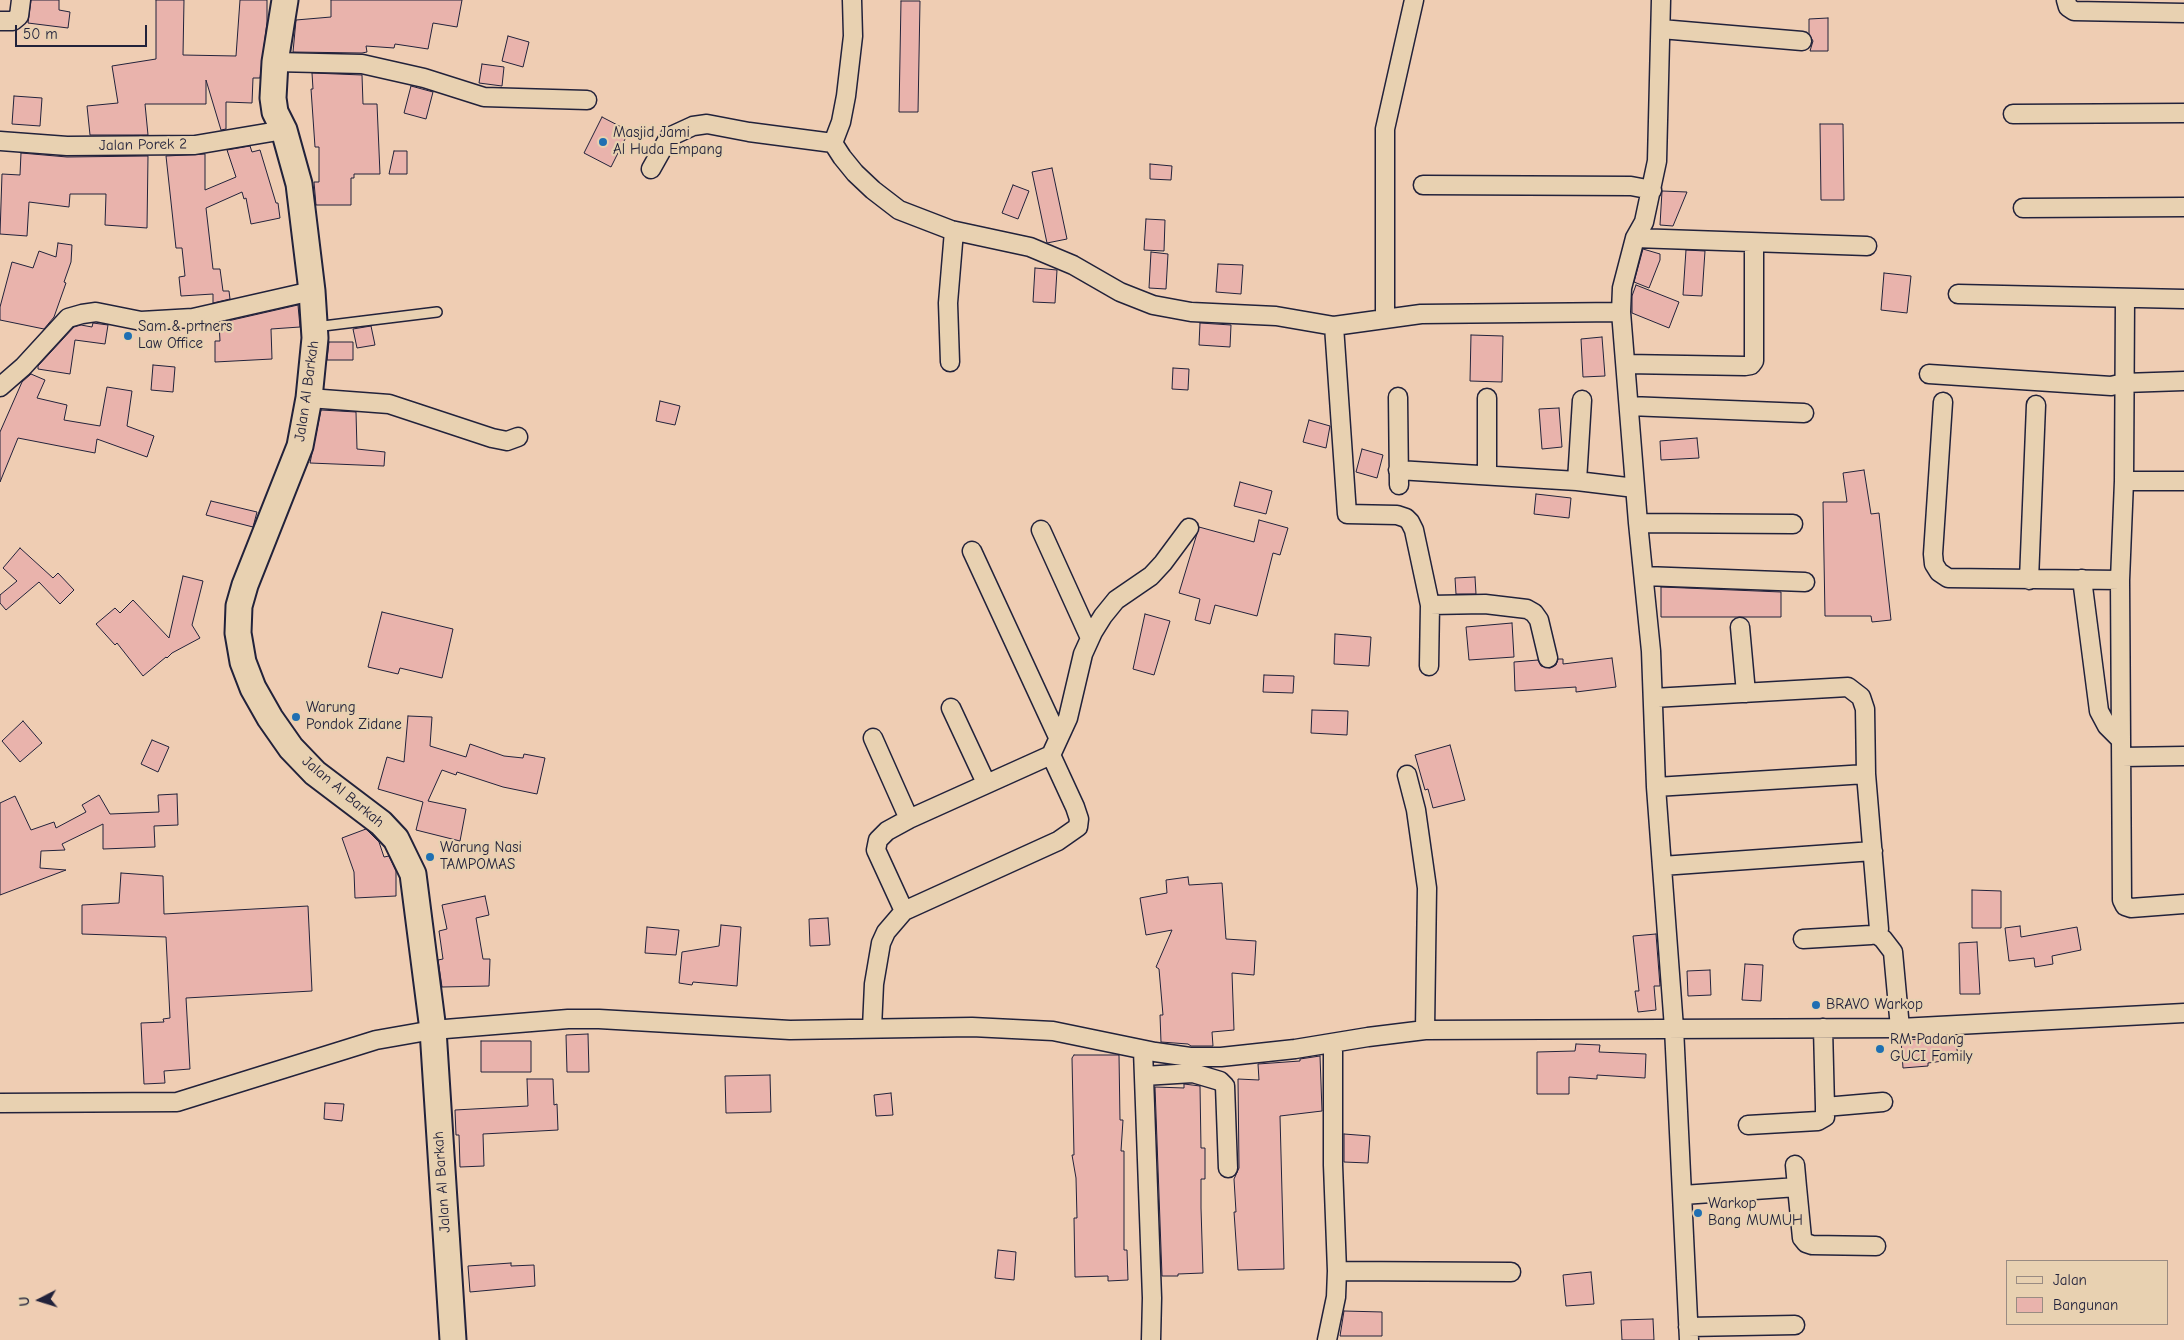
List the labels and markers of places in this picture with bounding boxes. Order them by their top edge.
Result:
place label: Masjid Jami Al Huda Empang [613,124,723,159]
marker: Masjid Jami Al Huda Empang [597,136,609,148]
place label: Sam & prtners Law Office [138,318,232,353]
marker: Sam & prtners Law Office [122,330,134,342]
place label: Warung Pondok Zidane [306,699,402,734]
marker: Warung Pondok Zidane [290,711,302,723]
place label: Warung Nasi TAMPOMAS [440,839,522,874]
marker: Warung Nasi TAMPOMAS [424,851,436,863]
place label: BRAVO Warkop [1826,996,1923,1014]
marker: BRAVO Warkop [1810,999,1822,1011]
place label: RM Padang GUCI Family [1890,1031,1973,1066]
marker: RM Padang GUCI Family [1874,1043,1886,1055]
place label: Warkop Bang MUMUH [1708,1195,1803,1230]
marker: Warkop Bang MUMUH [1692,1207,1704,1219]

